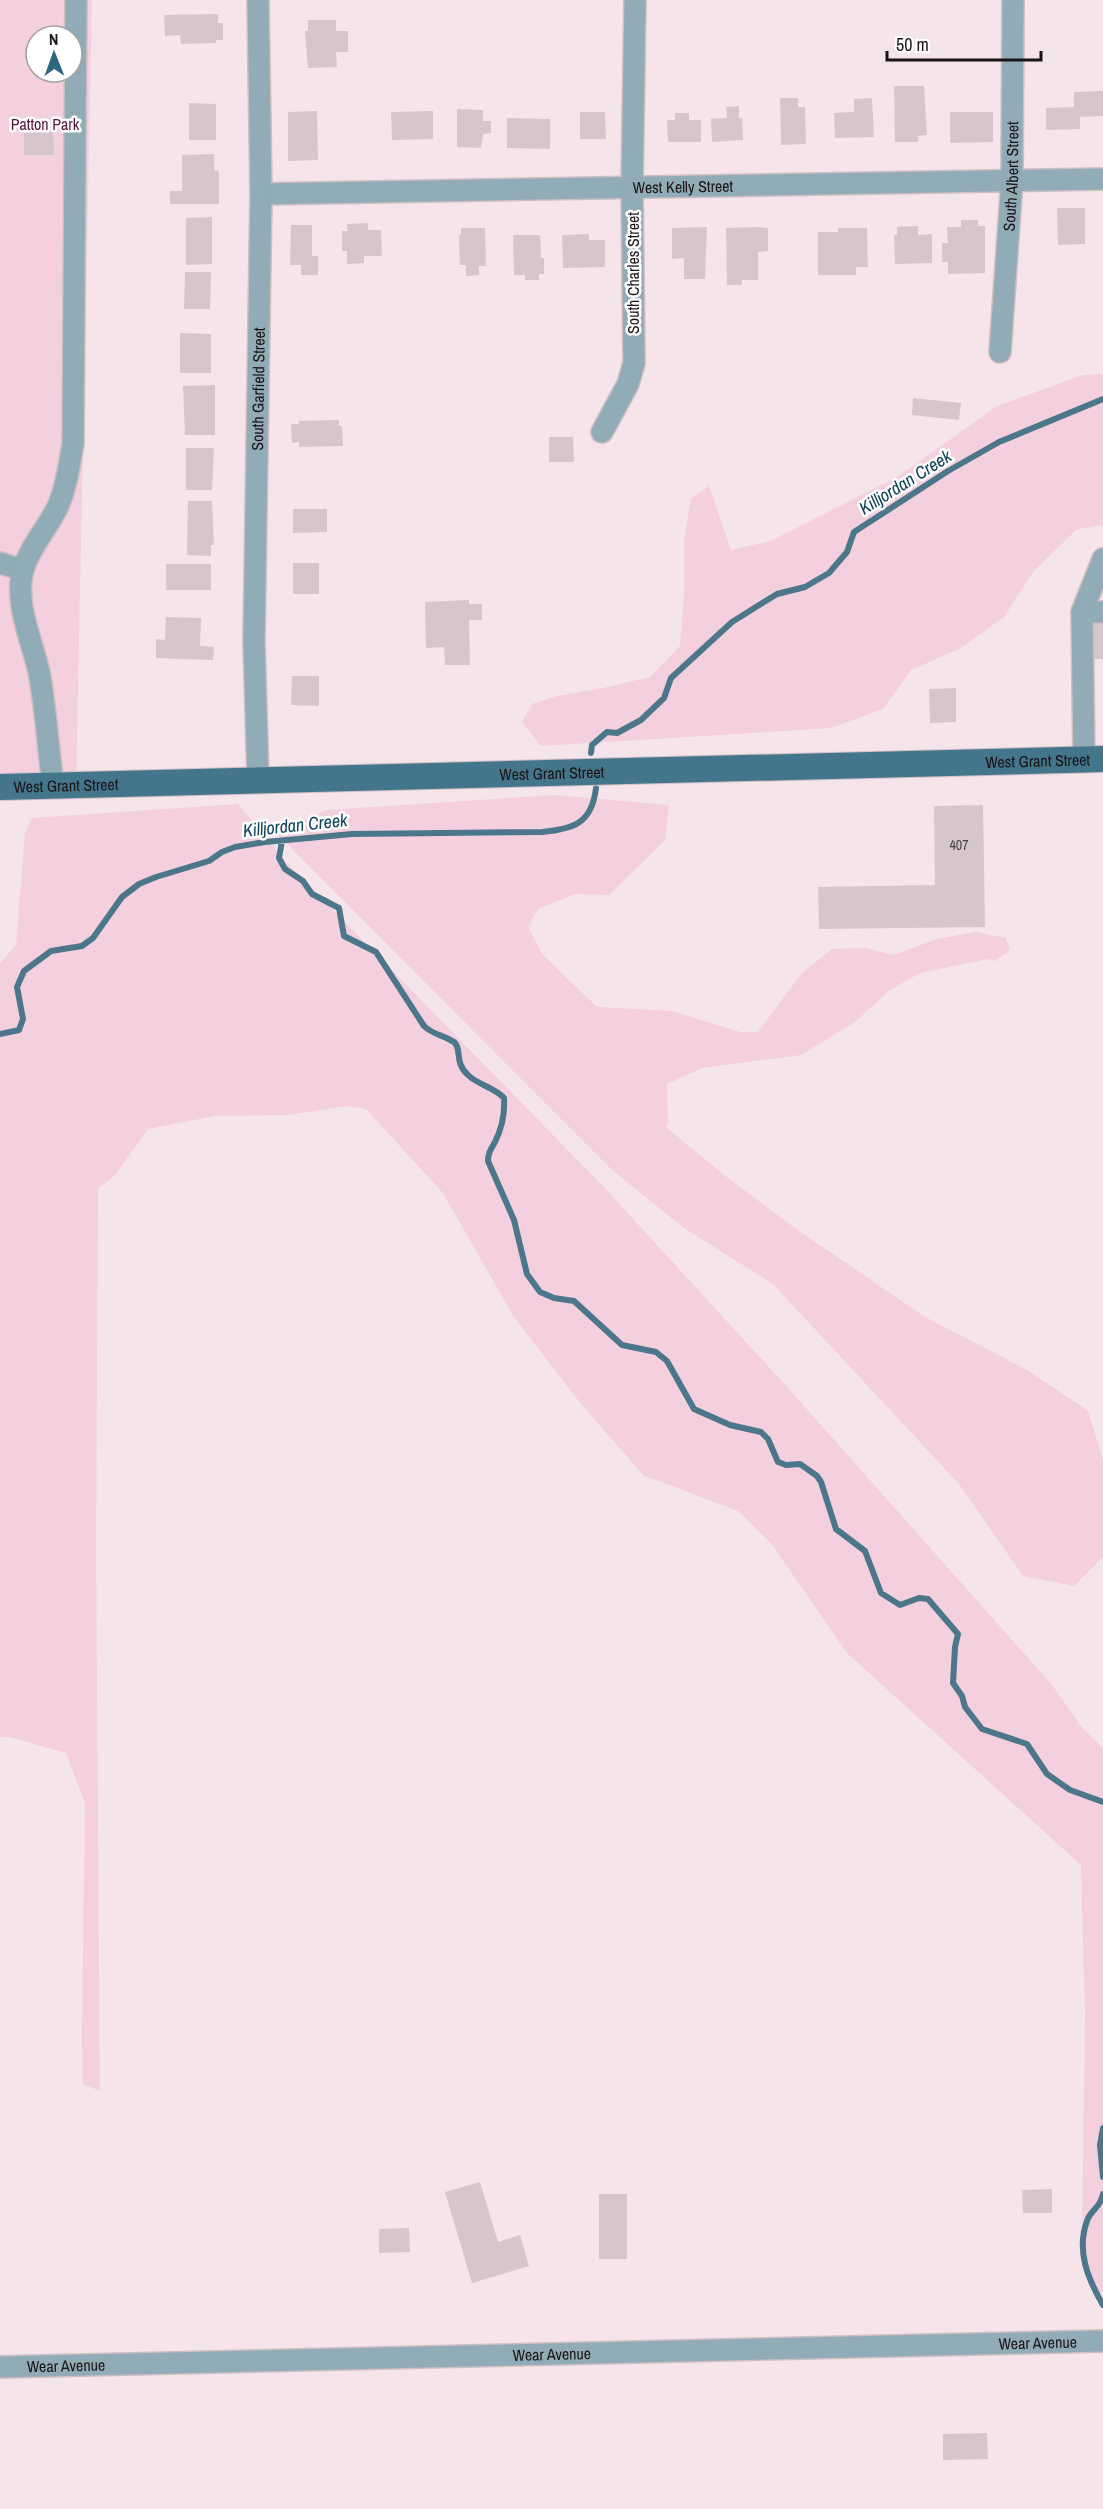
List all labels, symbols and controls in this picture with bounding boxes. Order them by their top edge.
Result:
north arrow [24,24,84,84]
scale bar [887,24,1042,62]
text: N [49,28,59,50]
text: 50 m [896,32,929,57]
park label: Patton Park [11,113,80,135]
street label: South Albert Street [997,121,1023,232]
street label: West Kelly Street [632,175,734,198]
street label: South Charles Street [622,212,644,334]
street label: South Garfield Street [246,327,270,451]
water label: Killjordan Creek [854,443,957,520]
street label: West Grant Street [985,748,1091,773]
street label: West Grant Street [499,761,605,785]
street label: West Grant Street [13,773,119,798]
water label: Killjordan Creek [241,807,349,843]
house number: 407 [949,836,969,854]
street label: Wear Avenue [998,2331,1077,2354]
street label: Wear Avenue [512,2342,591,2366]
street label: Wear Avenue [27,2354,105,2377]

